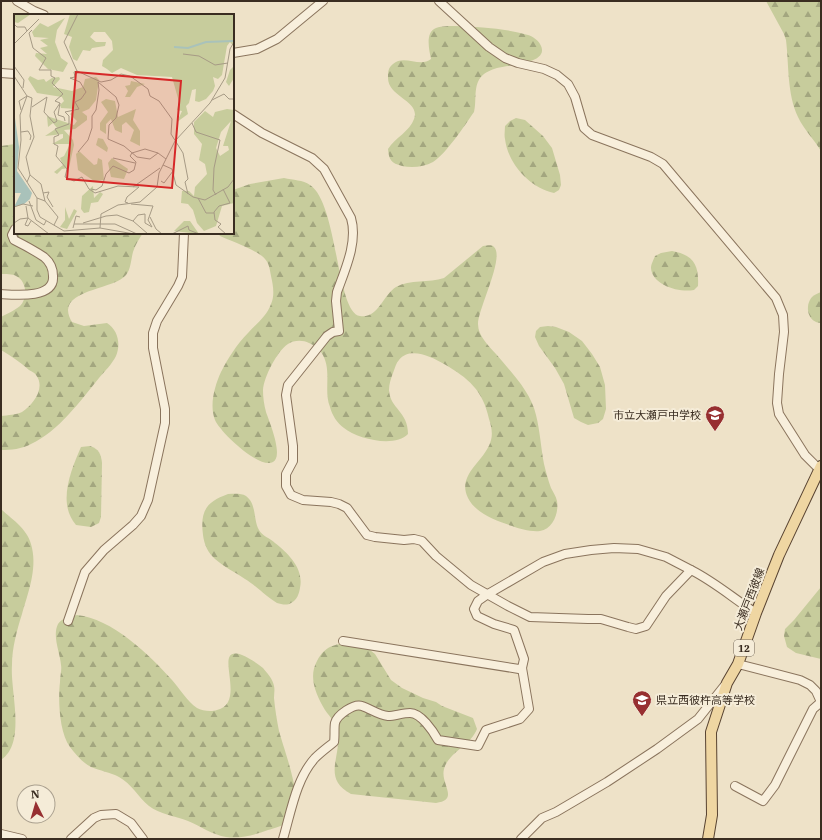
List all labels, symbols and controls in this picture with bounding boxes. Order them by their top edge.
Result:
inset map [14,14,234,234]
school or university icon: 市立大瀬戸中学校 [704,404,726,432]
place label: 市立大瀬戸中学校 [613,408,701,422]
street label: 大瀬戸西彼線 [731,566,767,632]
road number: 12 [734,640,754,656]
school or university icon: 県立西彼杵高等学校 [631,689,653,717]
place label: 県立西彼杵高等学校 [656,693,755,707]
north arrow [16,784,56,824]
text: N [30,787,40,801]

